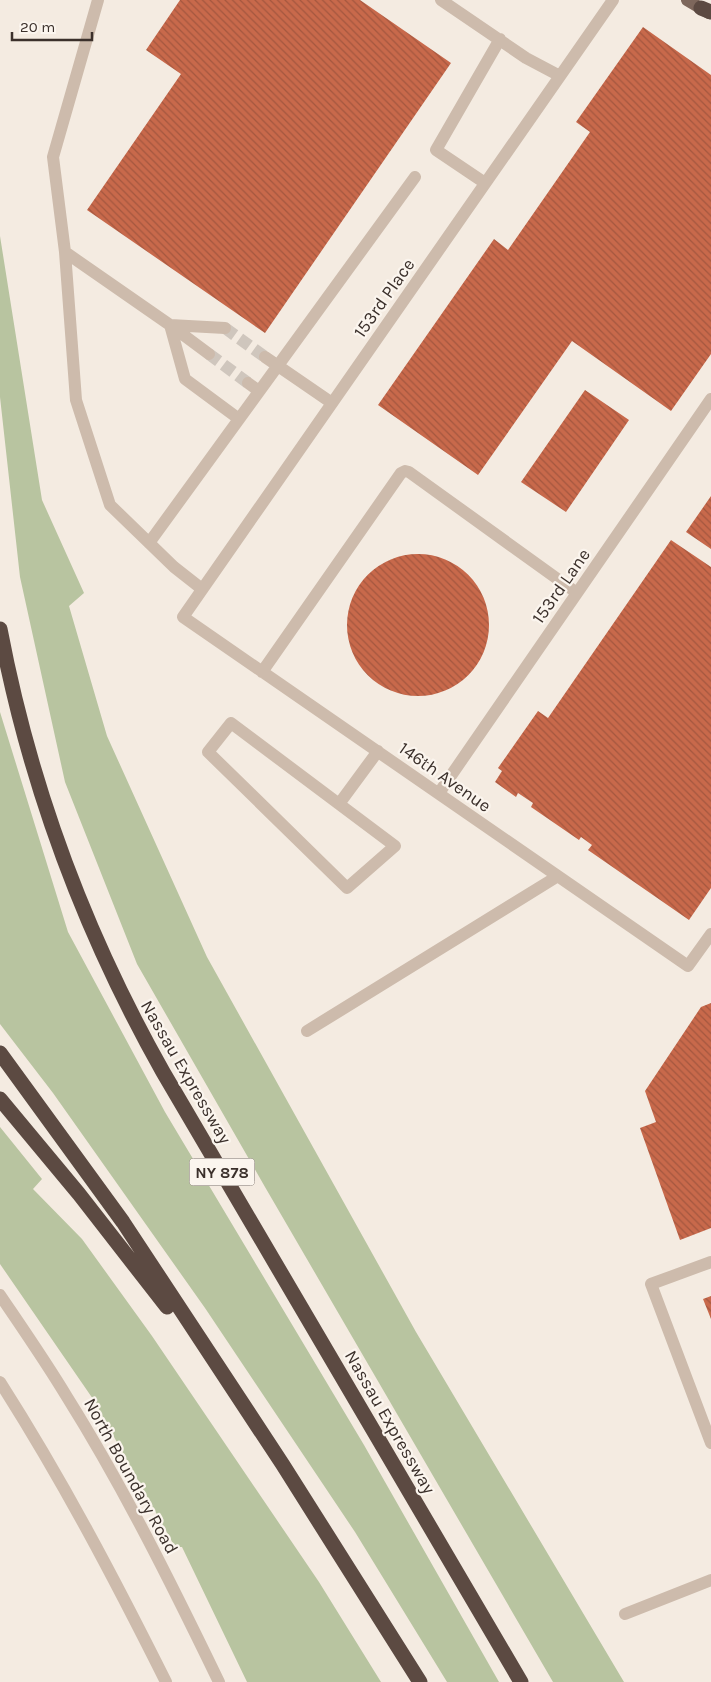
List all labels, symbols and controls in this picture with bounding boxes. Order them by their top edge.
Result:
scale bar [12,10,92,42]
text: 20 m [20,18,55,36]
street label: 153rd Place [349,254,419,342]
street label: 153rd Lane [527,544,595,628]
street label: 146th Avenue [395,737,495,817]
street label: Nassau Expressway [136,996,236,1148]
road number: NY 878 [190,1158,254,1186]
street label: Nassau Expressway [340,1346,440,1498]
street label: North Boundary Road [79,1394,183,1558]

